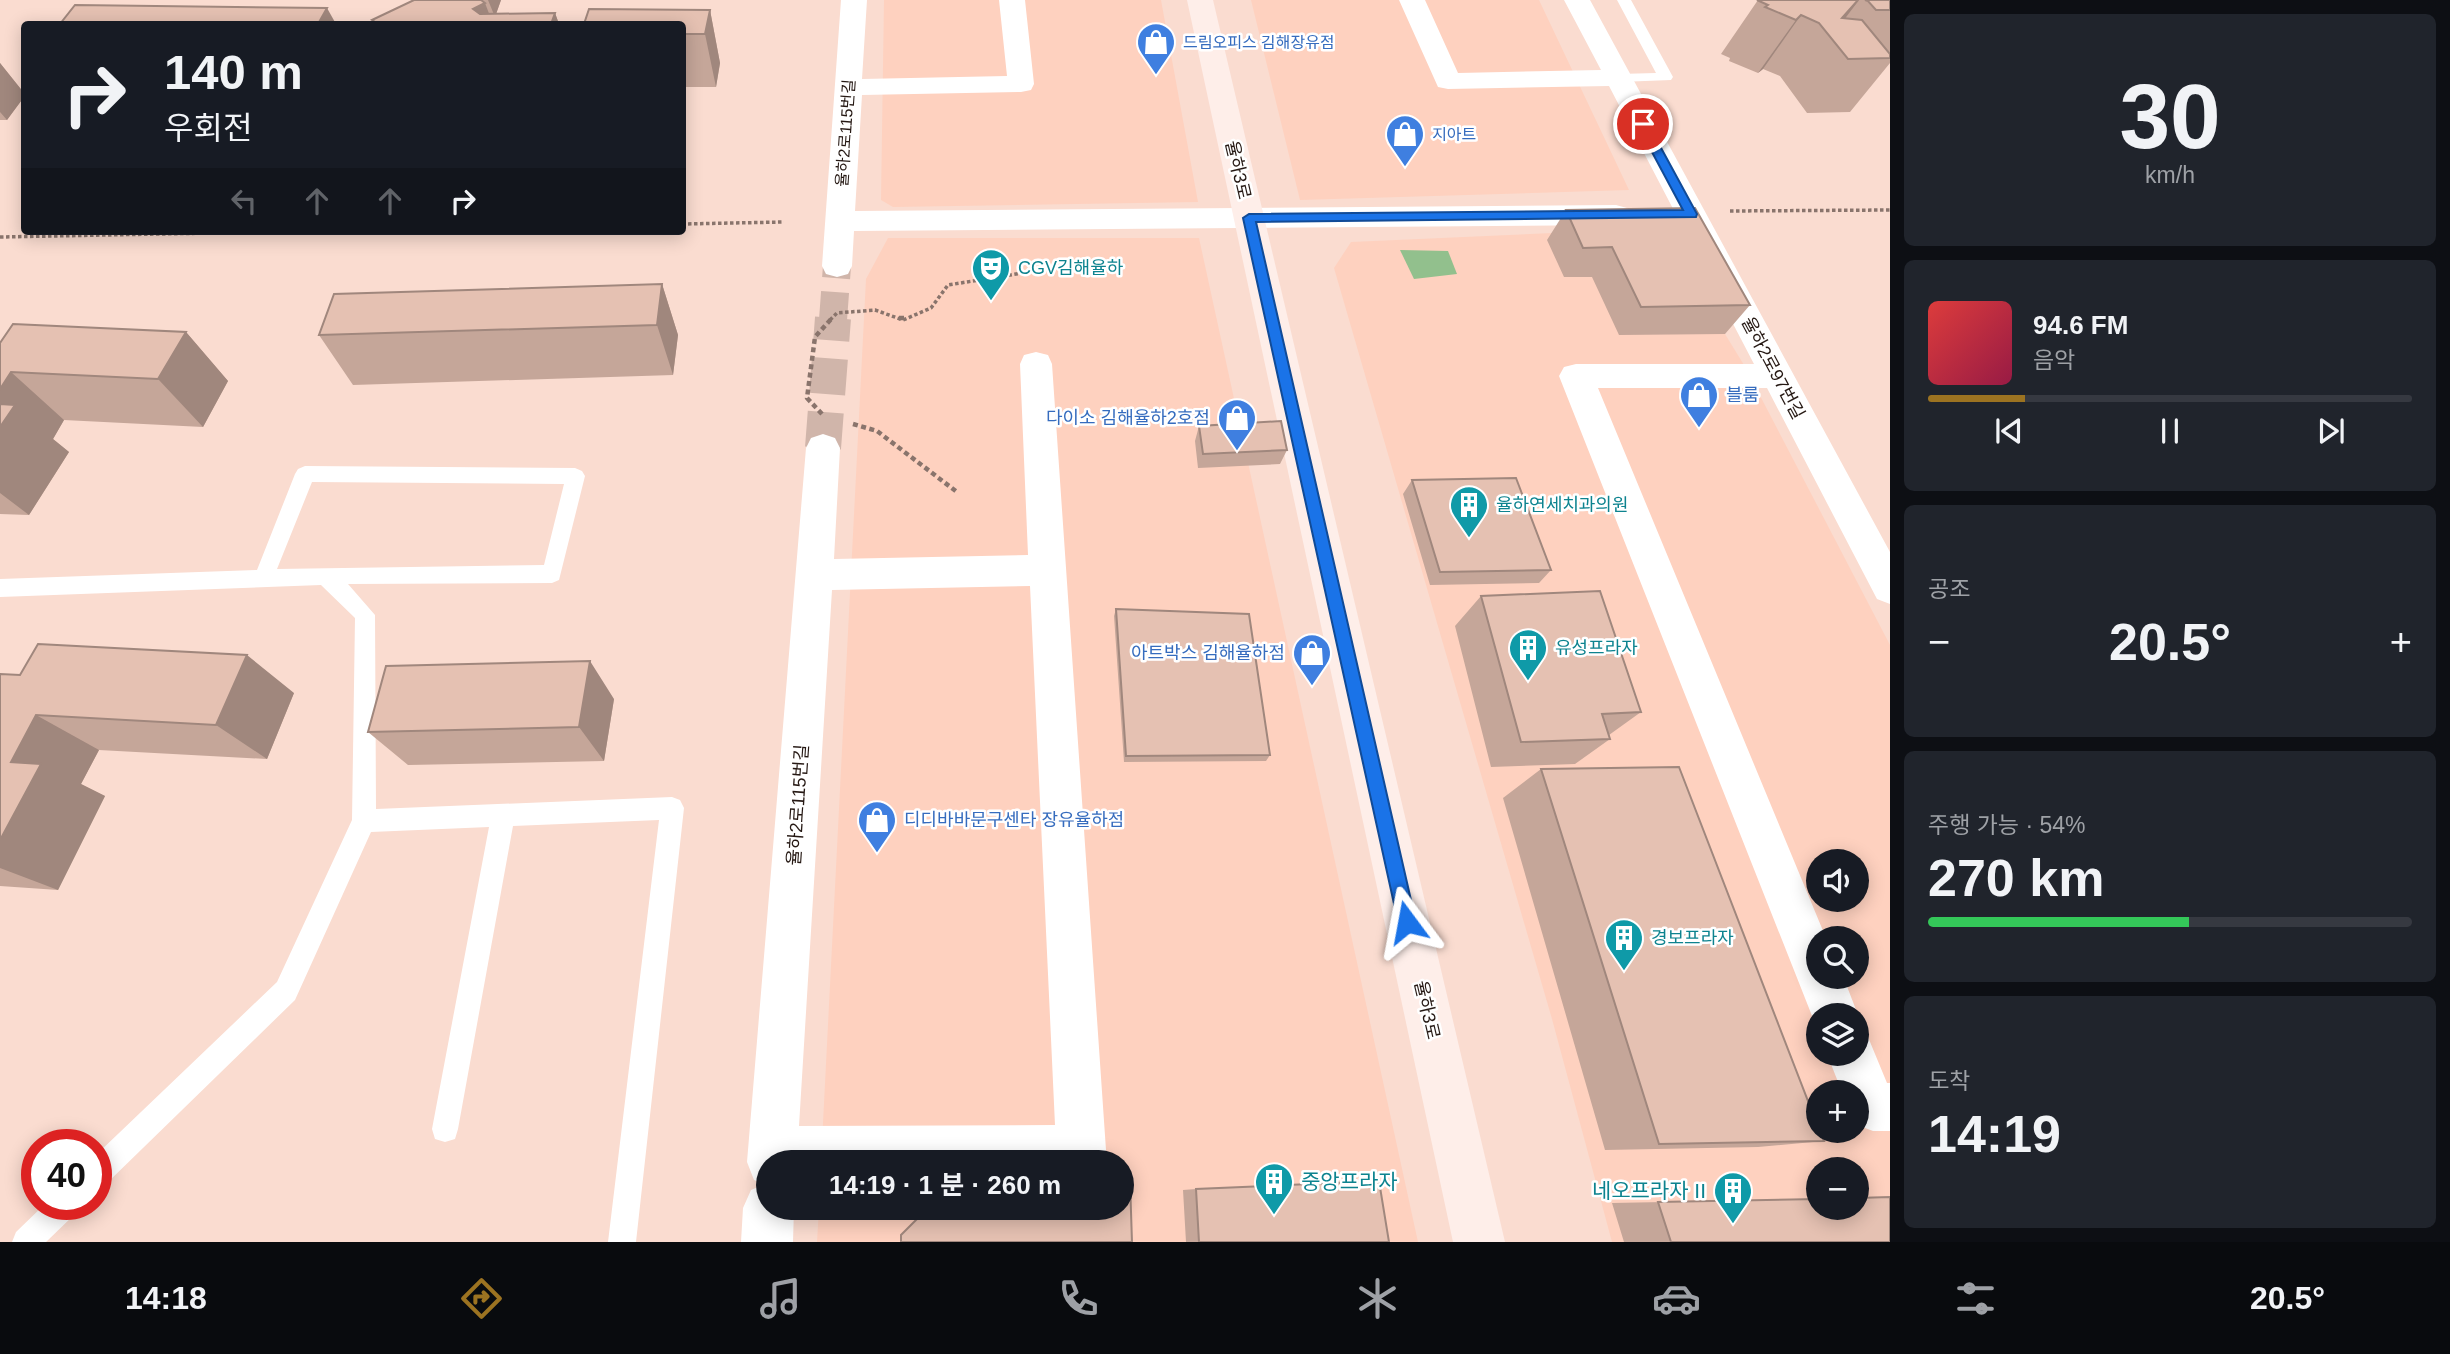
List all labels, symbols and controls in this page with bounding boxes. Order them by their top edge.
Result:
shop icon: 드림오피스 김해장유점 [1135,21,1177,76]
place label: 드림오피스 김해장유점 [1183,34,1335,51]
text: 140 m [164,45,303,99]
icon: right [49,49,140,140]
text: 30 [2119,66,2221,167]
street label: 율하2로115번길 [833,79,858,188]
pin [1613,94,1673,154]
icon: arrive [1624,105,1662,143]
text: 우회전 [164,110,252,146]
shop icon: 지아트 [1384,113,1426,168]
place label: 지아트 [1432,126,1476,143]
street label: 율하3로 [1222,139,1254,201]
text: km/h [2145,162,2195,188]
icon: left [225,182,263,220]
icon: ahead [298,182,336,220]
icon: ahead [371,182,409,220]
icon: right [444,182,482,220]
theatre icon: CGV김해율하 [970,247,1012,302]
place label: CGV김해율하 [1018,258,1124,278]
text: 94.6 FM [2033,310,2128,340]
street label: 율하2로97번길 [1738,313,1808,423]
text: 음악 [2033,347,2075,373]
shop icon: 블룸 [1678,374,1720,429]
place label: 블룸 [1726,385,1759,405]
shop icon: 다이소 김해율하2호점 [1216,397,1258,452]
place label: 다이소 김해율하2호점 [1046,408,1210,428]
icon: previous [1990,412,2028,450]
icon: pause [2151,412,2189,450]
icon: next [2312,412,2350,450]
building icon: 율하연세치과의원 [1448,484,1490,539]
place label: 율하연세치과의원 [1496,495,1628,515]
text: 공조 [1928,576,1970,602]
text: 20.5° [2109,613,2231,671]
text: − [1928,621,1950,663]
text: + [2390,621,2412,663]
building icon: 유성프라자 [1507,627,1549,682]
shop icon: 아트박스 김해율하점 [1291,632,1333,687]
place label: 유성프라자 [1555,638,1638,658]
place label: 아트박스 김해율하점 [1131,643,1285,663]
street label: 율하2로115번길 [784,744,812,866]
shop icon: 디디바바문구센타 장유율하점 [856,799,898,854]
place label: 디디바바문구센타 장유율하점 [904,810,1124,830]
text: 주행 가능 · 54% [1928,812,2086,838]
map controls [1806,849,1869,1220]
button: sound [1806,849,1869,912]
text: 270 km [1928,849,2104,907]
position arrow [1370,885,1444,959]
building icon: 경보프라자 [1603,917,1645,972]
button: search [1806,926,1869,989]
place label: 경보프라자 [1651,928,1734,948]
street label: 율하3로 [1411,979,1443,1041]
button: layers [1806,1003,1869,1066]
text: 도착 [1928,1068,1970,1094]
button: + [1806,1080,1869,1143]
text: 14:19 [1928,1105,2061,1163]
speed limit sign: 40 [21,1129,112,1220]
button: − [1806,1157,1869,1220]
building icon: 중앙프라자 [1253,1161,1295,1216]
text: 14:19 · 1 분 · 260 m [829,1170,1061,1200]
place label: 중앙프라자 [1301,1170,1398,1193]
building icon: 네오프라자 II [1712,1170,1754,1225]
place label: 네오프라자 II [1592,1179,1706,1202]
icon: directions [457,1274,506,1323]
icon: music [756,1274,805,1323]
icon: phone [1054,1274,1103,1323]
icon: climate [1353,1274,1402,1323]
icon: car [1652,1274,1701,1323]
icon: filters [1951,1274,2000,1323]
text: 14:18 [125,1280,207,1316]
text: 20.5° [2250,1280,2325,1316]

